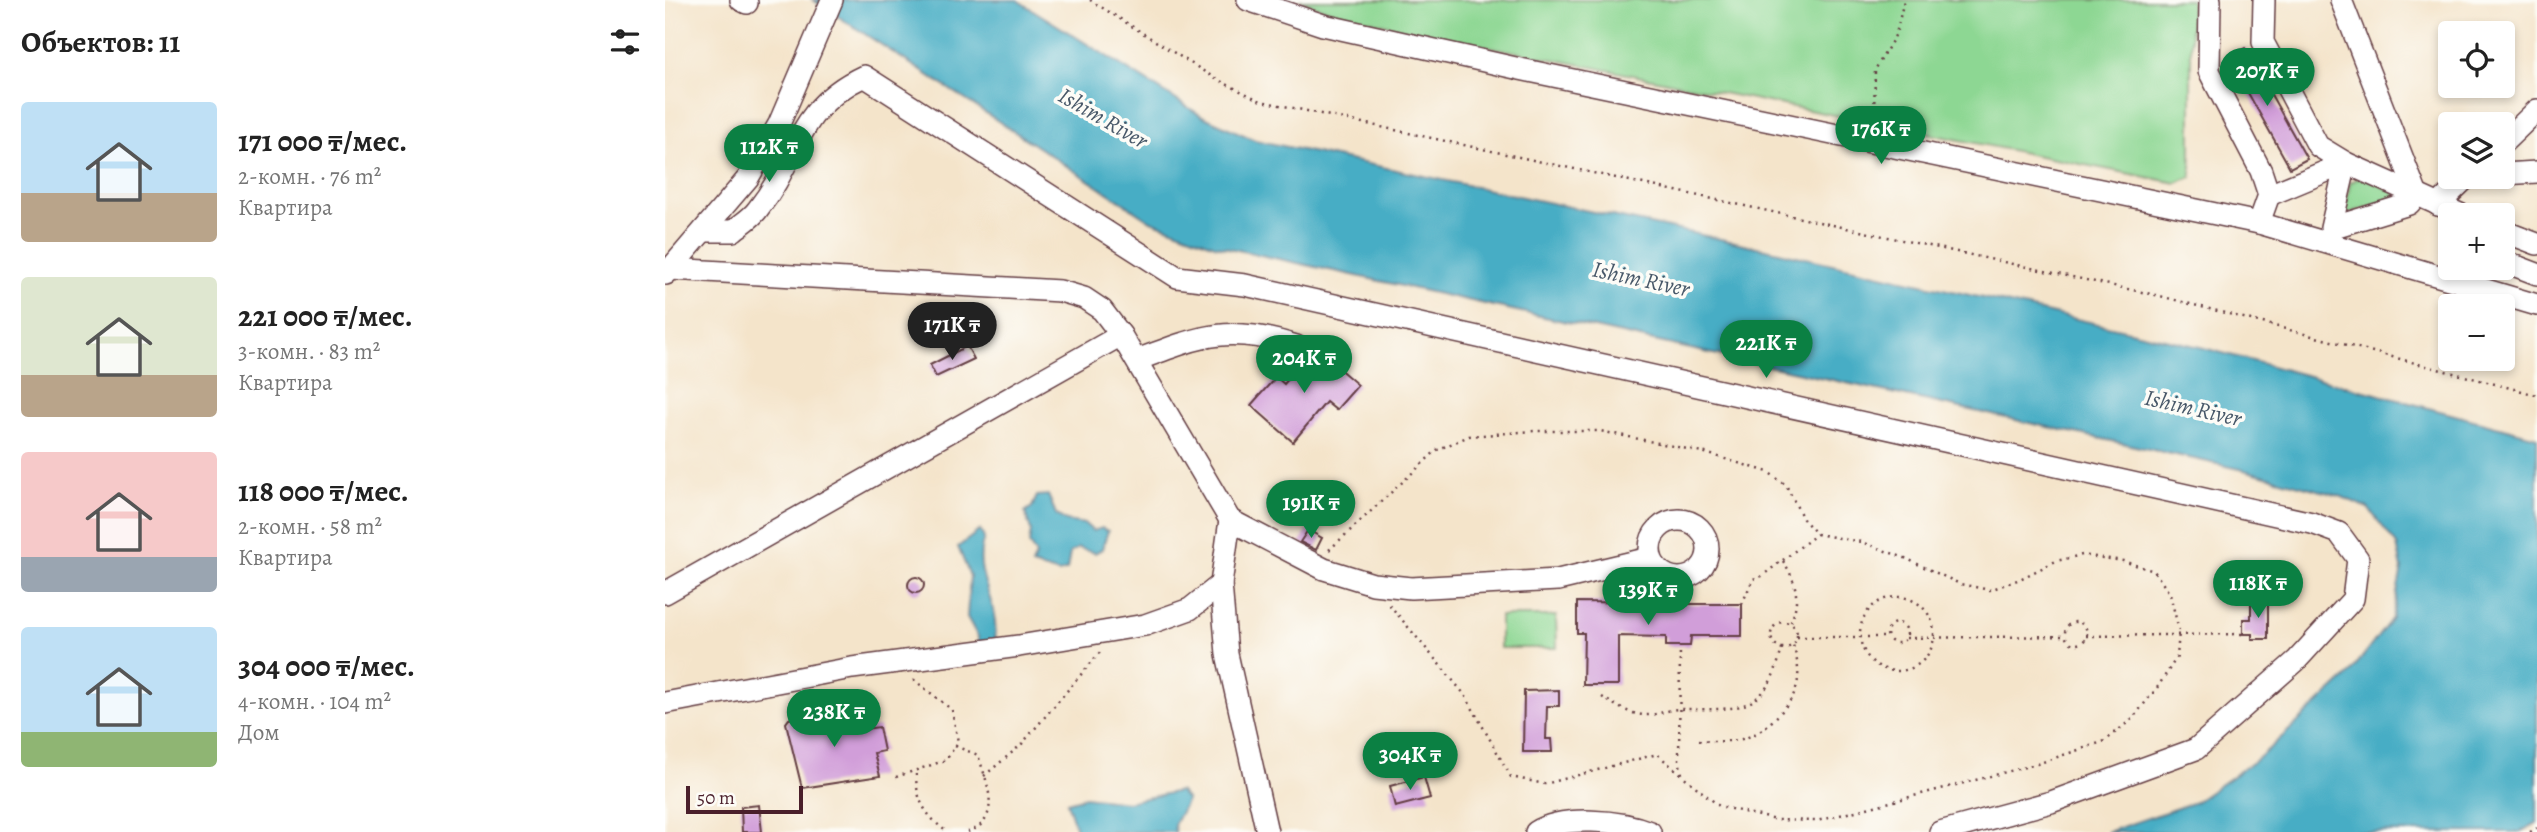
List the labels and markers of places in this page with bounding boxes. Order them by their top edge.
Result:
pin: 207K ₸ [2210,48,2324,108]
pin: 176K ₸ [1824,106,1938,166]
pin: 112K ₸ [712,124,826,184]
pin: 171K ₸ [895,302,1009,362]
pin: 221K ₸ [1709,320,1823,380]
pin: 204K ₸ [1247,336,1361,395]
pin: 191K ₸ [1254,480,1368,540]
pin: 118K ₸ [2201,560,2315,620]
pin: 139K ₸ [1591,568,1705,627]
pin: 238K ₸ [777,690,891,749]
pin: 304K ₸ [1353,732,1467,792]

